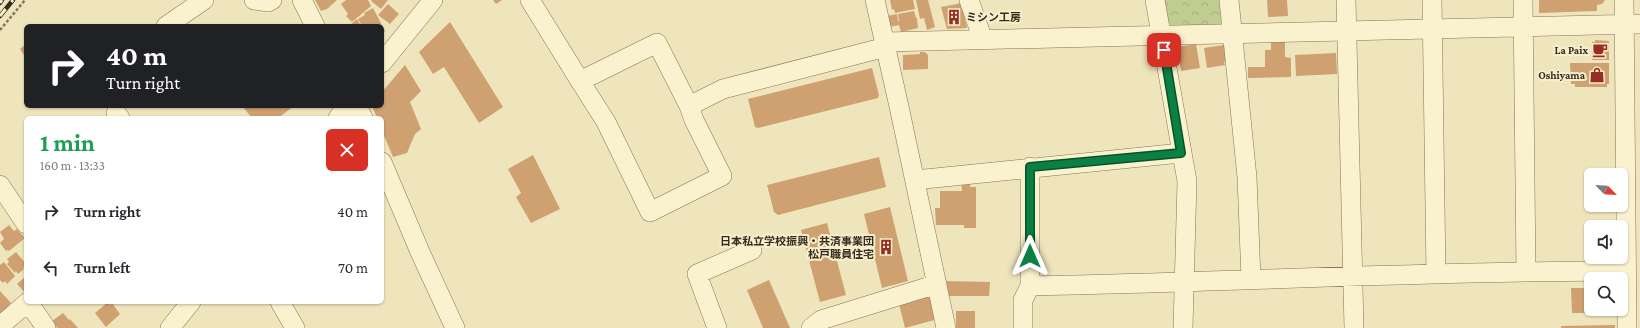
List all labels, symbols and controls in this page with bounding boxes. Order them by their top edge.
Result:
building icon: ミシン工房 [945,8,963,26]
place label: ミシン工房 [966,11,1021,23]
pin [1147,33,1181,67]
icon: arrive [1153,39,1175,61]
icon: right [40,40,92,92]
text: 40 m [106,40,167,71]
cafe icon: La Paix [1591,41,1609,59]
place label: La Paix [1555,44,1588,56]
shop icon: Oshiyama [1588,66,1606,84]
place label: Oshiyama [1538,69,1586,81]
text: Turn right [106,73,180,93]
text: 1 min [40,129,95,156]
button: close [326,129,368,171]
text: 160 m · 13:33 [40,158,105,173]
north arrow [1584,168,1628,212]
map controls [1584,168,1628,316]
icon: right [40,201,62,223]
text: Turn right [74,204,141,220]
text: 40 m [337,204,368,220]
button: sound [1584,220,1628,264]
place label: 日本私立学校振興・共済事業団 松戸職員住宅 [720,235,874,260]
position arrow [1009,235,1051,277]
building icon: 日本私立学校振興・共済事業団 松戸職員住宅 [877,238,895,256]
icon: left [40,257,62,279]
text: Turn left [74,260,130,276]
text: 70 m [338,260,368,276]
button: search [1584,272,1628,316]

